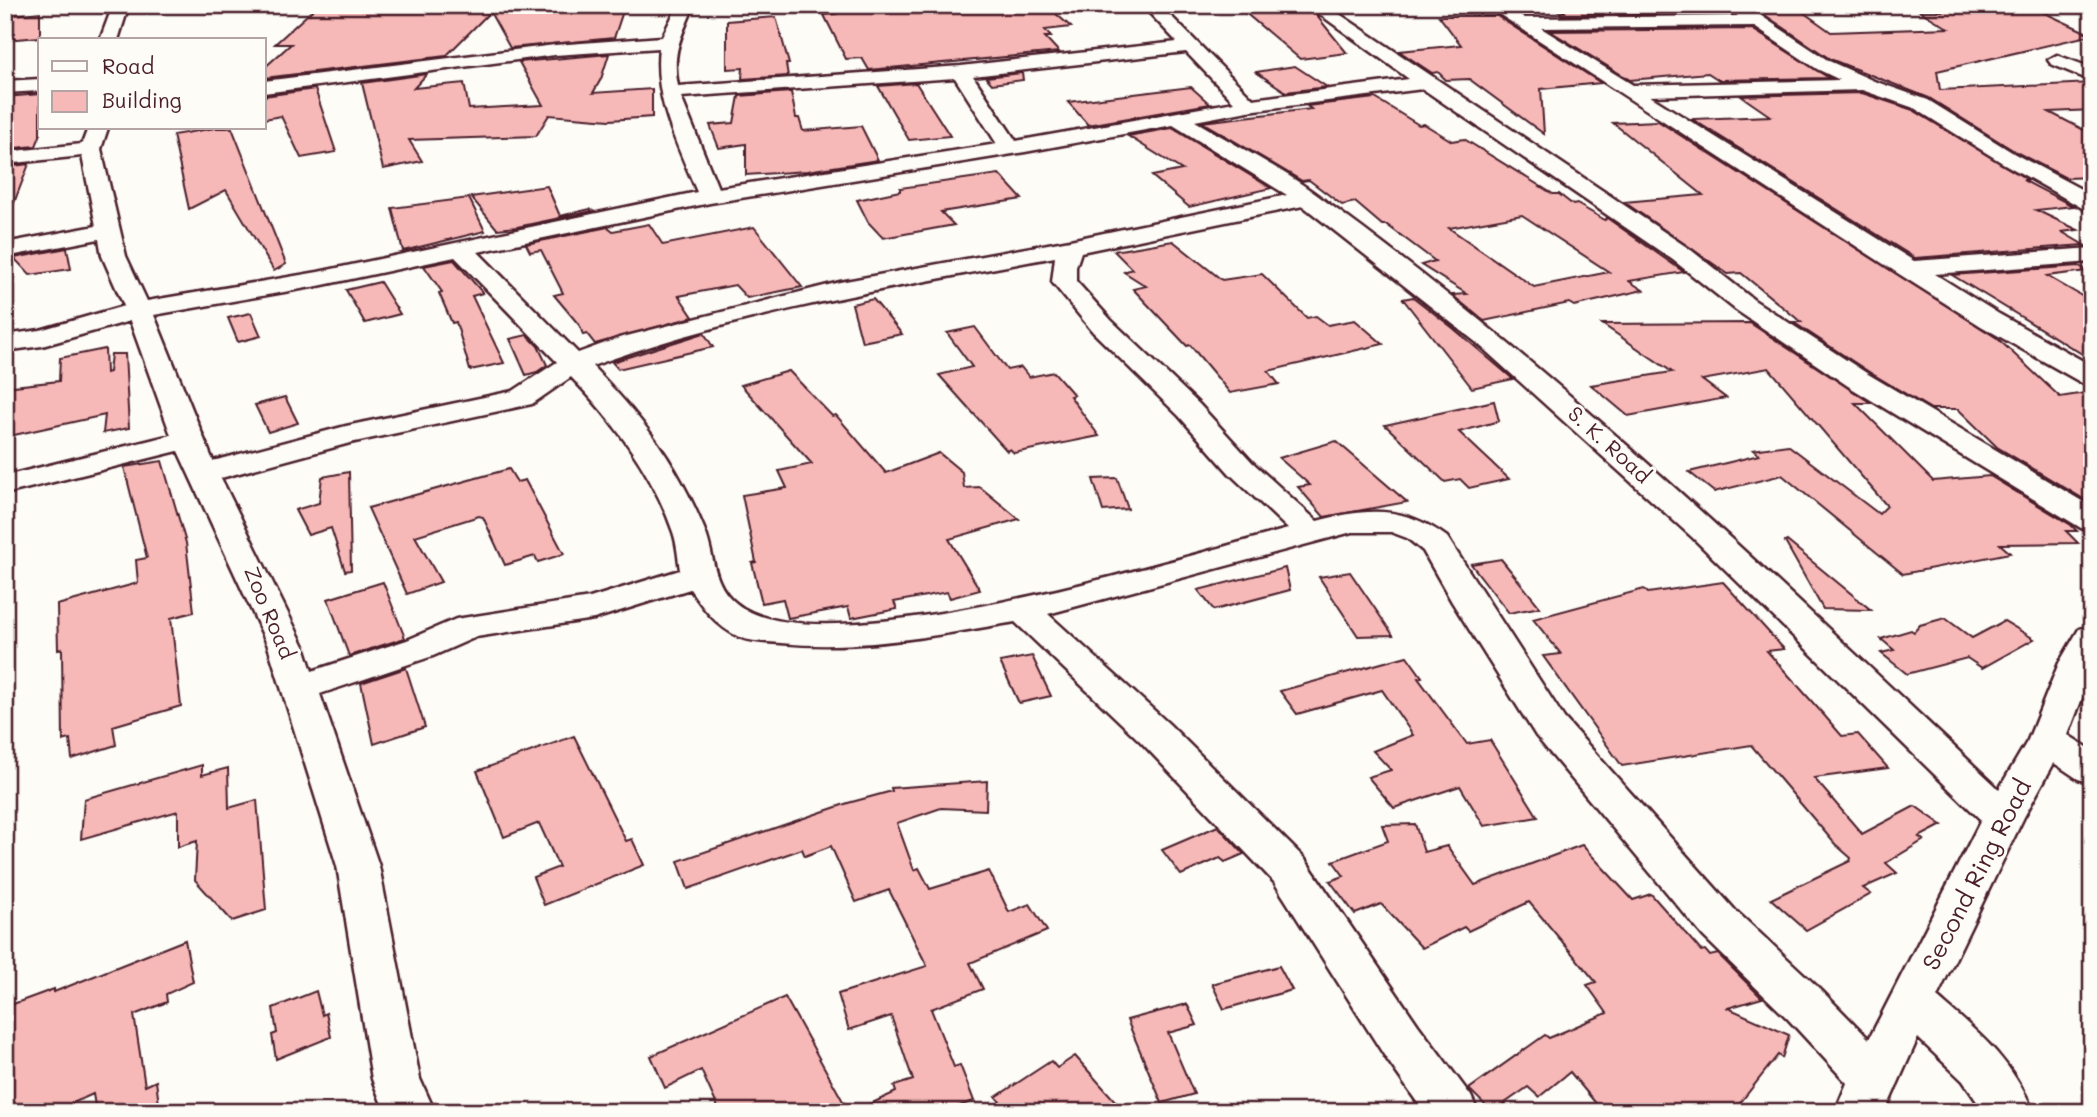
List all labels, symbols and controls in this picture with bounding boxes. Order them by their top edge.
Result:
legend [38,38,266,130]
text: Road [102,52,154,79]
text: Building [102,86,182,113]
street label: S. K. Road [1563,399,1657,488]
street label: Zoo Road [239,562,302,663]
street label: Second Ring Road [1914,774,2037,975]

